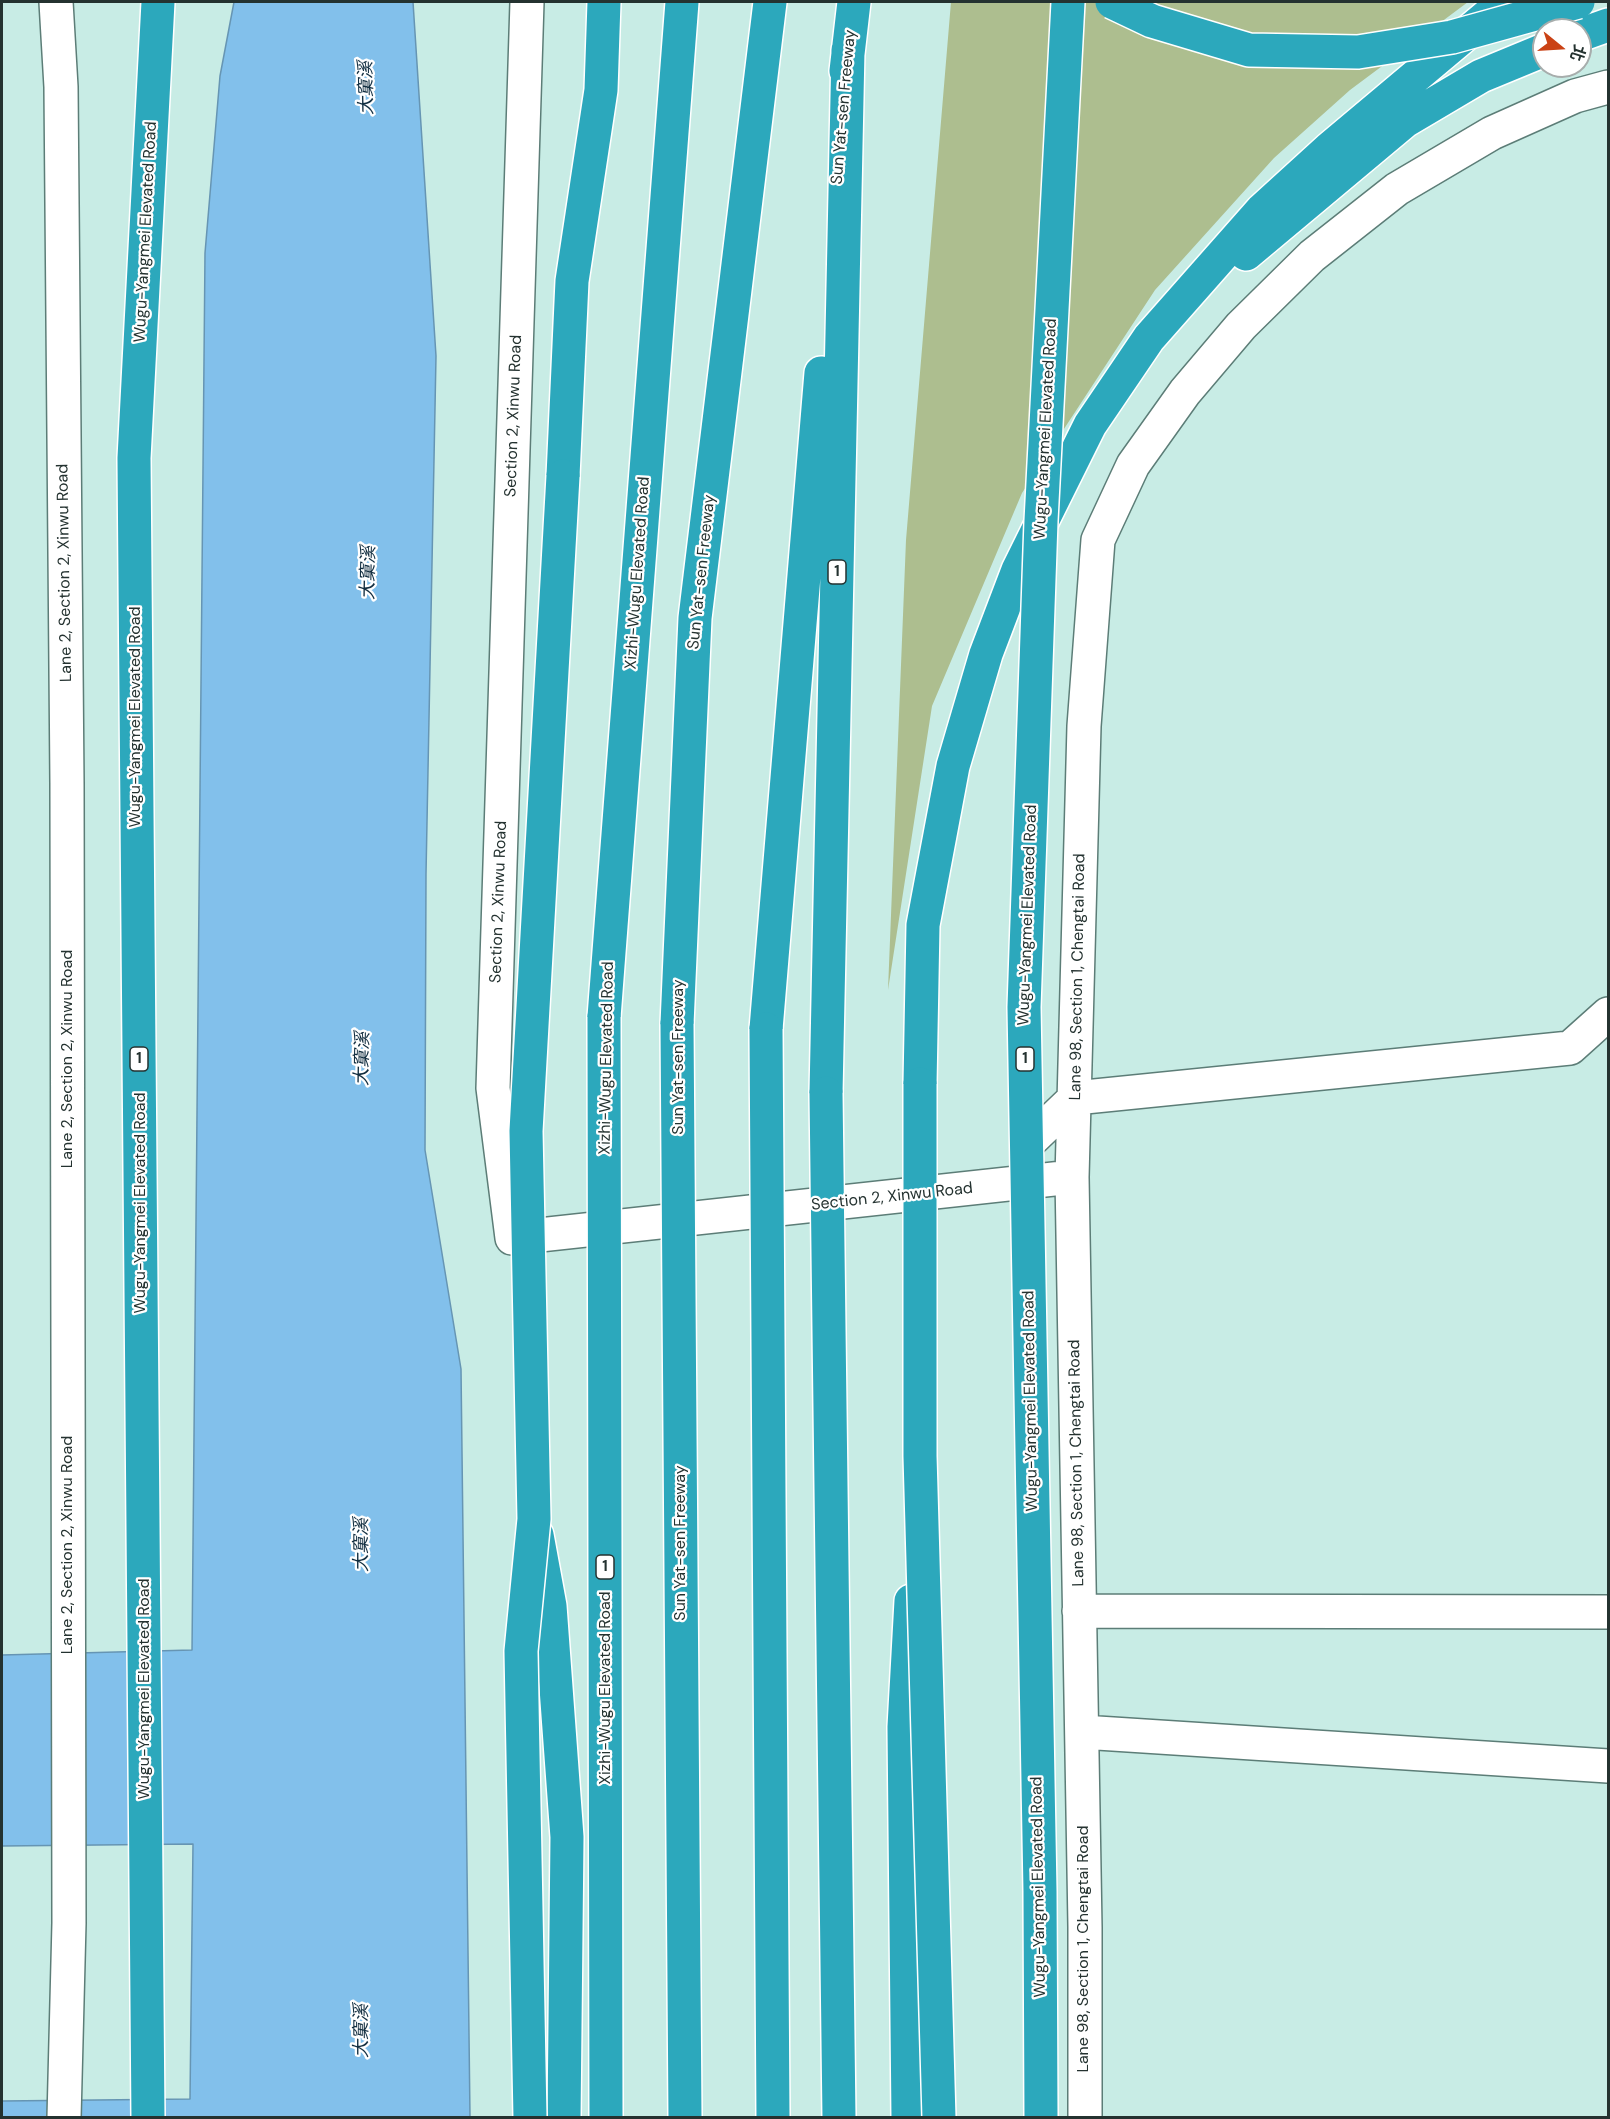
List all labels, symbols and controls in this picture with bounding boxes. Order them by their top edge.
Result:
north arrow [1532,18,1592,78]
street label: Sun Yat-sen Freeway [828,29,860,185]
text: 北 [1565,42,1590,64]
water label: 大窠溪 [356,61,378,115]
street label: Wugu-Yangmei Elevated Road [131,121,161,343]
street label: Wugu-Yangmei Elevated Road [1031,318,1061,540]
street label: Section 2, Xinwu Road [502,335,526,497]
street label: Lane 2, Section 2, Xinwu Road [53,464,77,682]
street label: Xizhi-Wugu Elevated Road [622,476,654,670]
street label: Sun Yat-sen Freeway [684,494,720,650]
water label: 大窠溪 [358,546,380,600]
road number: 1 [828,560,846,584]
street label: Wugu-Yangmei Elevated Road [126,606,146,828]
street label: Wugu-Yangmei Elevated Road [1015,804,1041,1026]
street label: Section 2, Xinwu Road [487,821,511,983]
street label: Lane 98, Section 1, Chengtai Road [1066,853,1090,1101]
street label: Lane 2, Section 2, Xinwu Road [58,950,78,1168]
street label: Xizhi-Wugu Elevated Road [596,961,618,1155]
street label: Sun Yat-sen Freeway [669,979,689,1135]
water label: 大窠溪 [352,1032,374,1086]
road number: 1 [130,1047,148,1071]
road number: 1 [1016,1047,1034,1071]
street label: Wugu-Yangmei Elevated Road [131,1092,151,1314]
street label: Section 2, Xinwu Road [810,1179,974,1215]
street label: Wugu-Yangmei Elevated Road [1019,1290,1043,1512]
street label: Lane 98, Section 1, Chengtai Road [1065,1339,1089,1587]
street label: Lane 2, Section 2, Xinwu Road [58,1436,78,1654]
street label: Sun Yat-sen Freeway [671,1465,691,1621]
water label: 大窠溪 [351,1518,373,1572]
road number: 1 [596,1555,614,1579]
street label: Wugu-Yangmei Elevated Road [135,1578,155,1800]
street label: Xizhi-Wugu Elevated Road [596,1591,616,1785]
street label: Wugu-Yangmei Elevated Road [1027,1776,1051,1998]
street label: Lane 98, Section 1, Chengtai Road [1074,1825,1094,2073]
water label: 大窠溪 [351,2004,373,2058]

